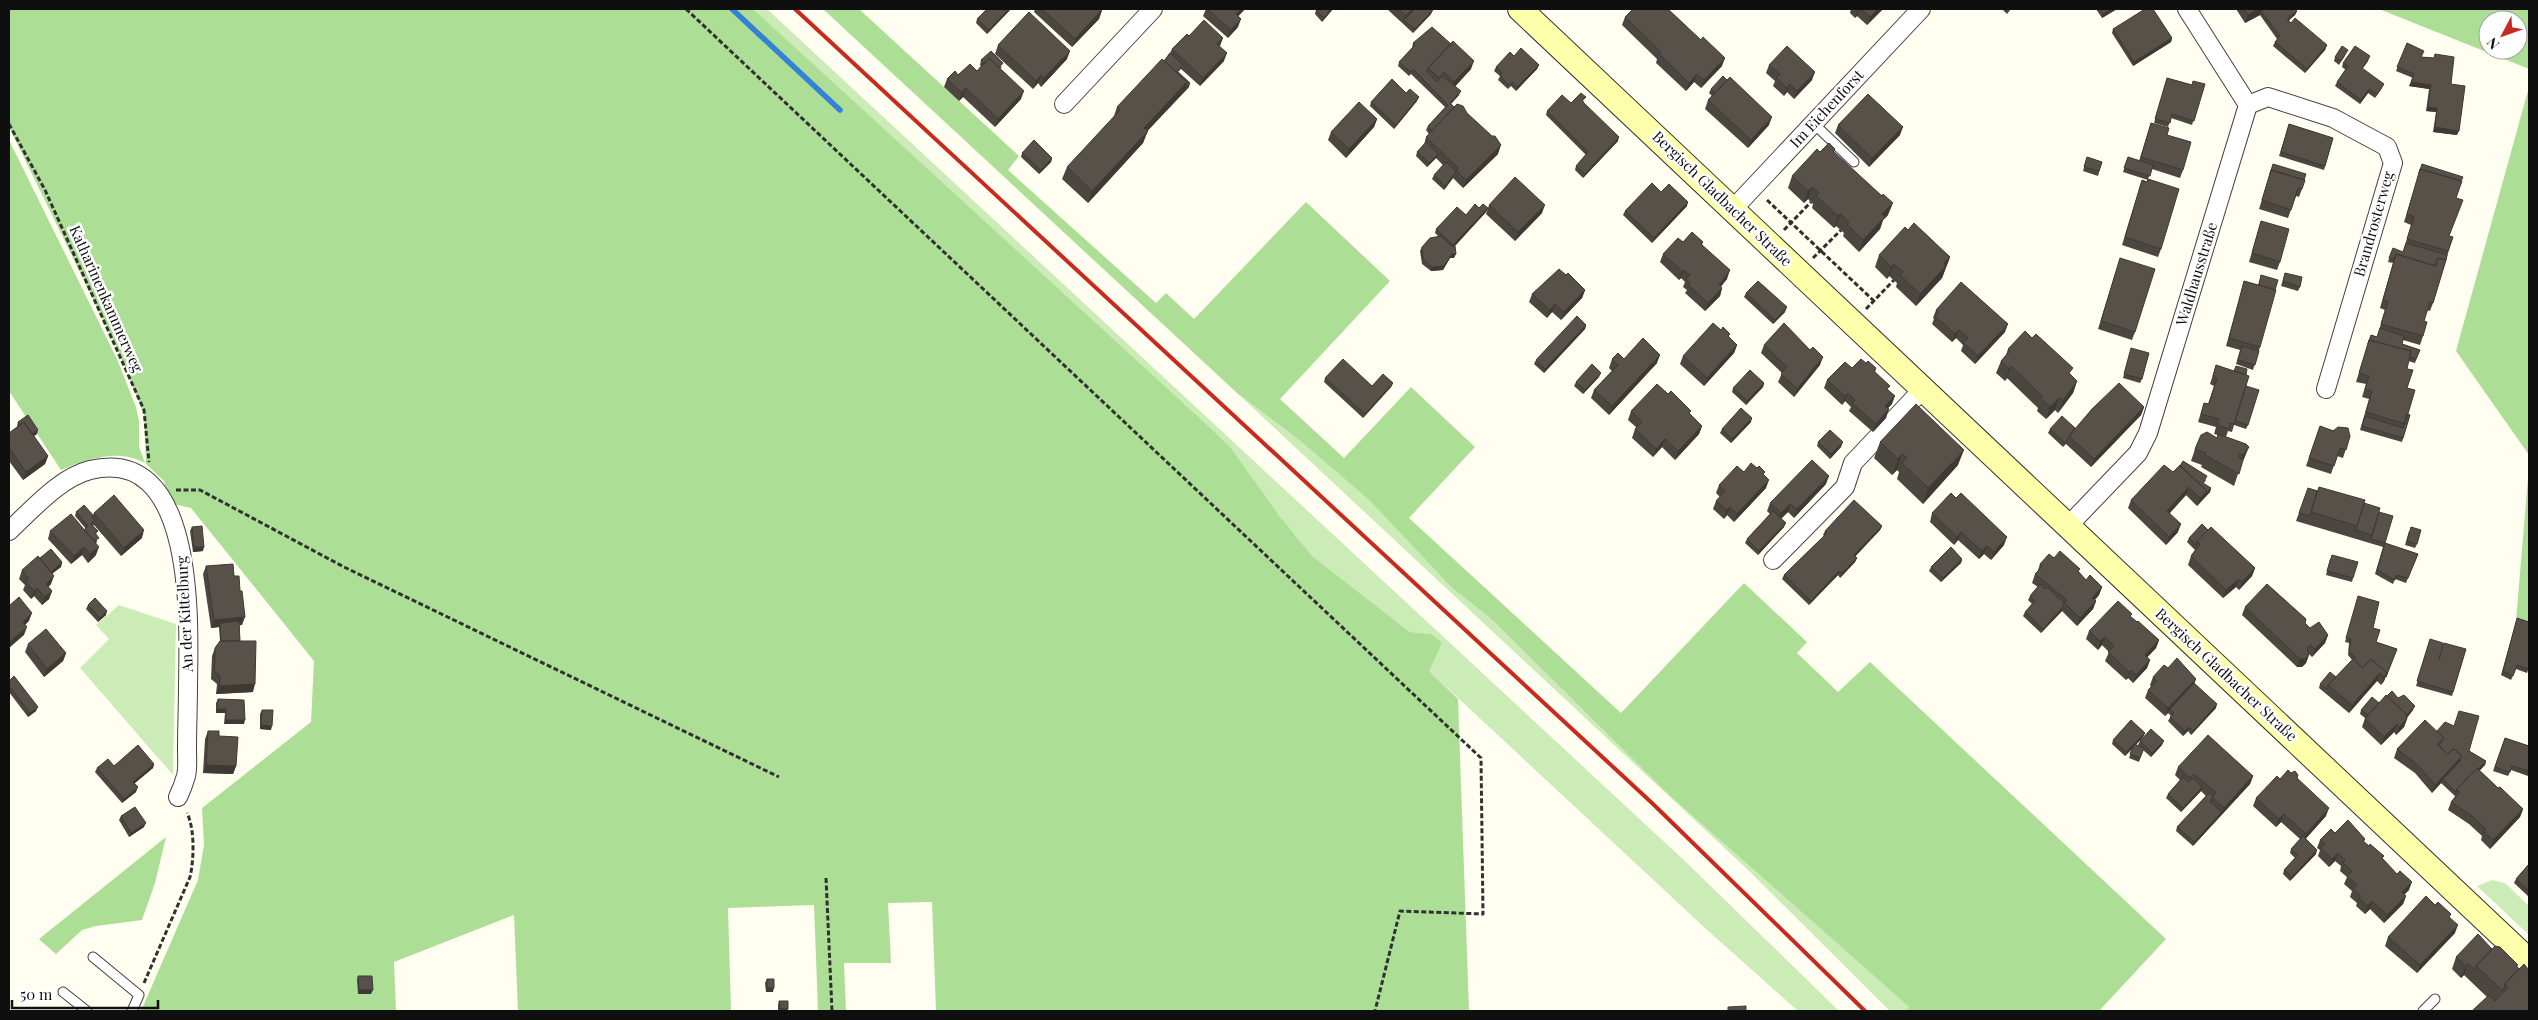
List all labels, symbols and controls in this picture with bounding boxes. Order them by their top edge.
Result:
north arrow [2478,10,2528,60]
text: N [2482,34,2503,54]
street label: Im Eichenforst [1785,64,1868,152]
street label: Bergisch Gladbacher Straße [1648,126,1797,270]
street label: Brandrosterweg [2348,169,2398,279]
street label: Waldhausstraße [2170,219,2221,329]
street label: Katharinenkammerweg [65,222,148,375]
street label: An der Kittelburg [171,555,197,674]
street label: Bergisch Gladbacher Straße [2151,603,2302,745]
scale bar [12,978,159,1010]
text: 50 m [20,984,53,1004]

